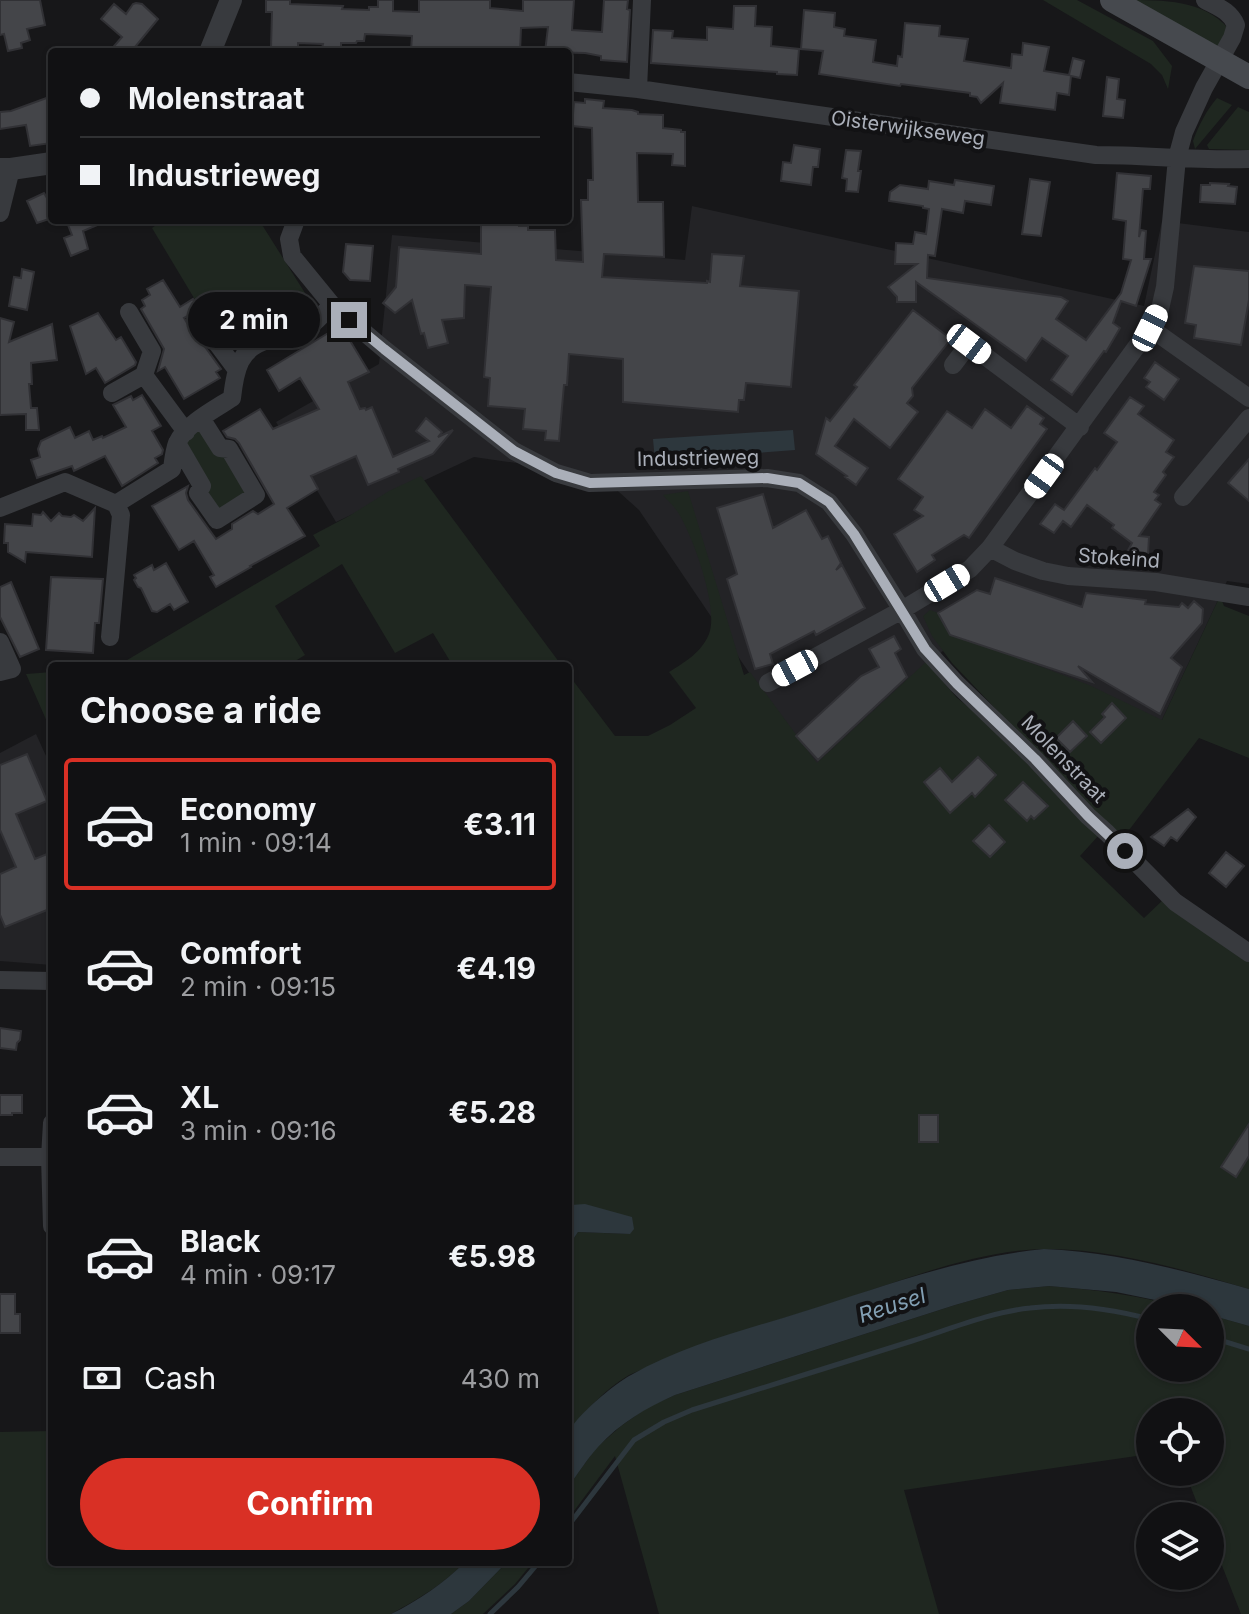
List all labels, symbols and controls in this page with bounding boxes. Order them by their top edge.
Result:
text: Molenstraat [128,80,304,116]
street label: Oisterwijkseweg [829,105,987,151]
text: Industrieweg [128,157,320,193]
callout: 2 min [189,292,321,348]
car [1129,301,1171,355]
route end [331,302,367,338]
text: 2 min [219,304,289,335]
car [943,320,995,368]
street label: Industrieweg [637,445,759,471]
car [1020,450,1068,502]
street label: Stokeind [1077,543,1161,573]
car [920,560,974,606]
car [768,646,822,690]
text: Choose a ride [80,688,322,732]
street label: Molenstraat [1016,710,1112,808]
icon: car [84,788,156,860]
text: Economy [180,791,316,827]
text: €3.11 [464,806,536,842]
text: 1 min · 09:14 [180,827,332,858]
route start [1107,833,1143,869]
icon: car [84,932,156,1004]
text: Comfort [180,935,301,971]
text: €4.19 [456,950,536,986]
text: 2 min · 09:15 [180,971,336,1002]
icon: car [84,1076,156,1148]
text: XL [180,1079,219,1115]
text: €5.28 [449,1094,536,1130]
text: 3 min · 09:16 [180,1115,337,1146]
icon: car [84,1220,156,1292]
text: Black [180,1223,260,1259]
text: €5.98 [448,1238,536,1274]
text: 4 min · 09:17 [180,1259,336,1290]
water label: Reusel [855,1282,930,1328]
north arrow [1136,1294,1224,1382]
map controls [1136,1294,1224,1590]
icon: cash [80,1356,124,1400]
text: Cash [144,1360,216,1396]
text: 430 m [461,1363,540,1394]
button: locate [1136,1398,1224,1486]
button: Confirm [80,1458,540,1550]
button: layers [1136,1502,1224,1590]

